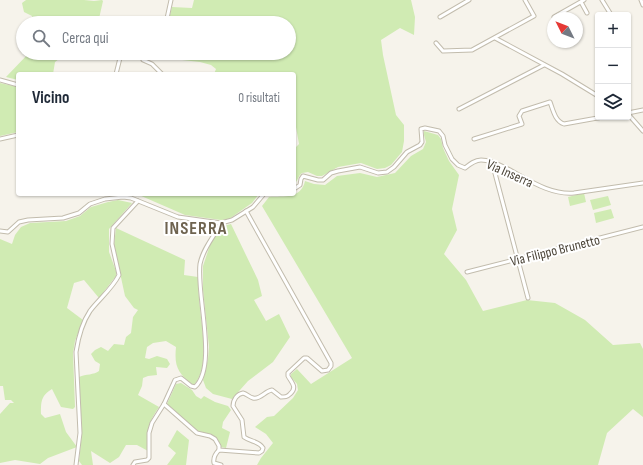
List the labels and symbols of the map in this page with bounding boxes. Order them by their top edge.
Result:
north arrow [547,12,583,48]
street label: Via Inserra [484,156,536,191]
district label: INSERRA [165,218,227,239]
street label: Via Filippo Brunetto [509,231,602,270]

